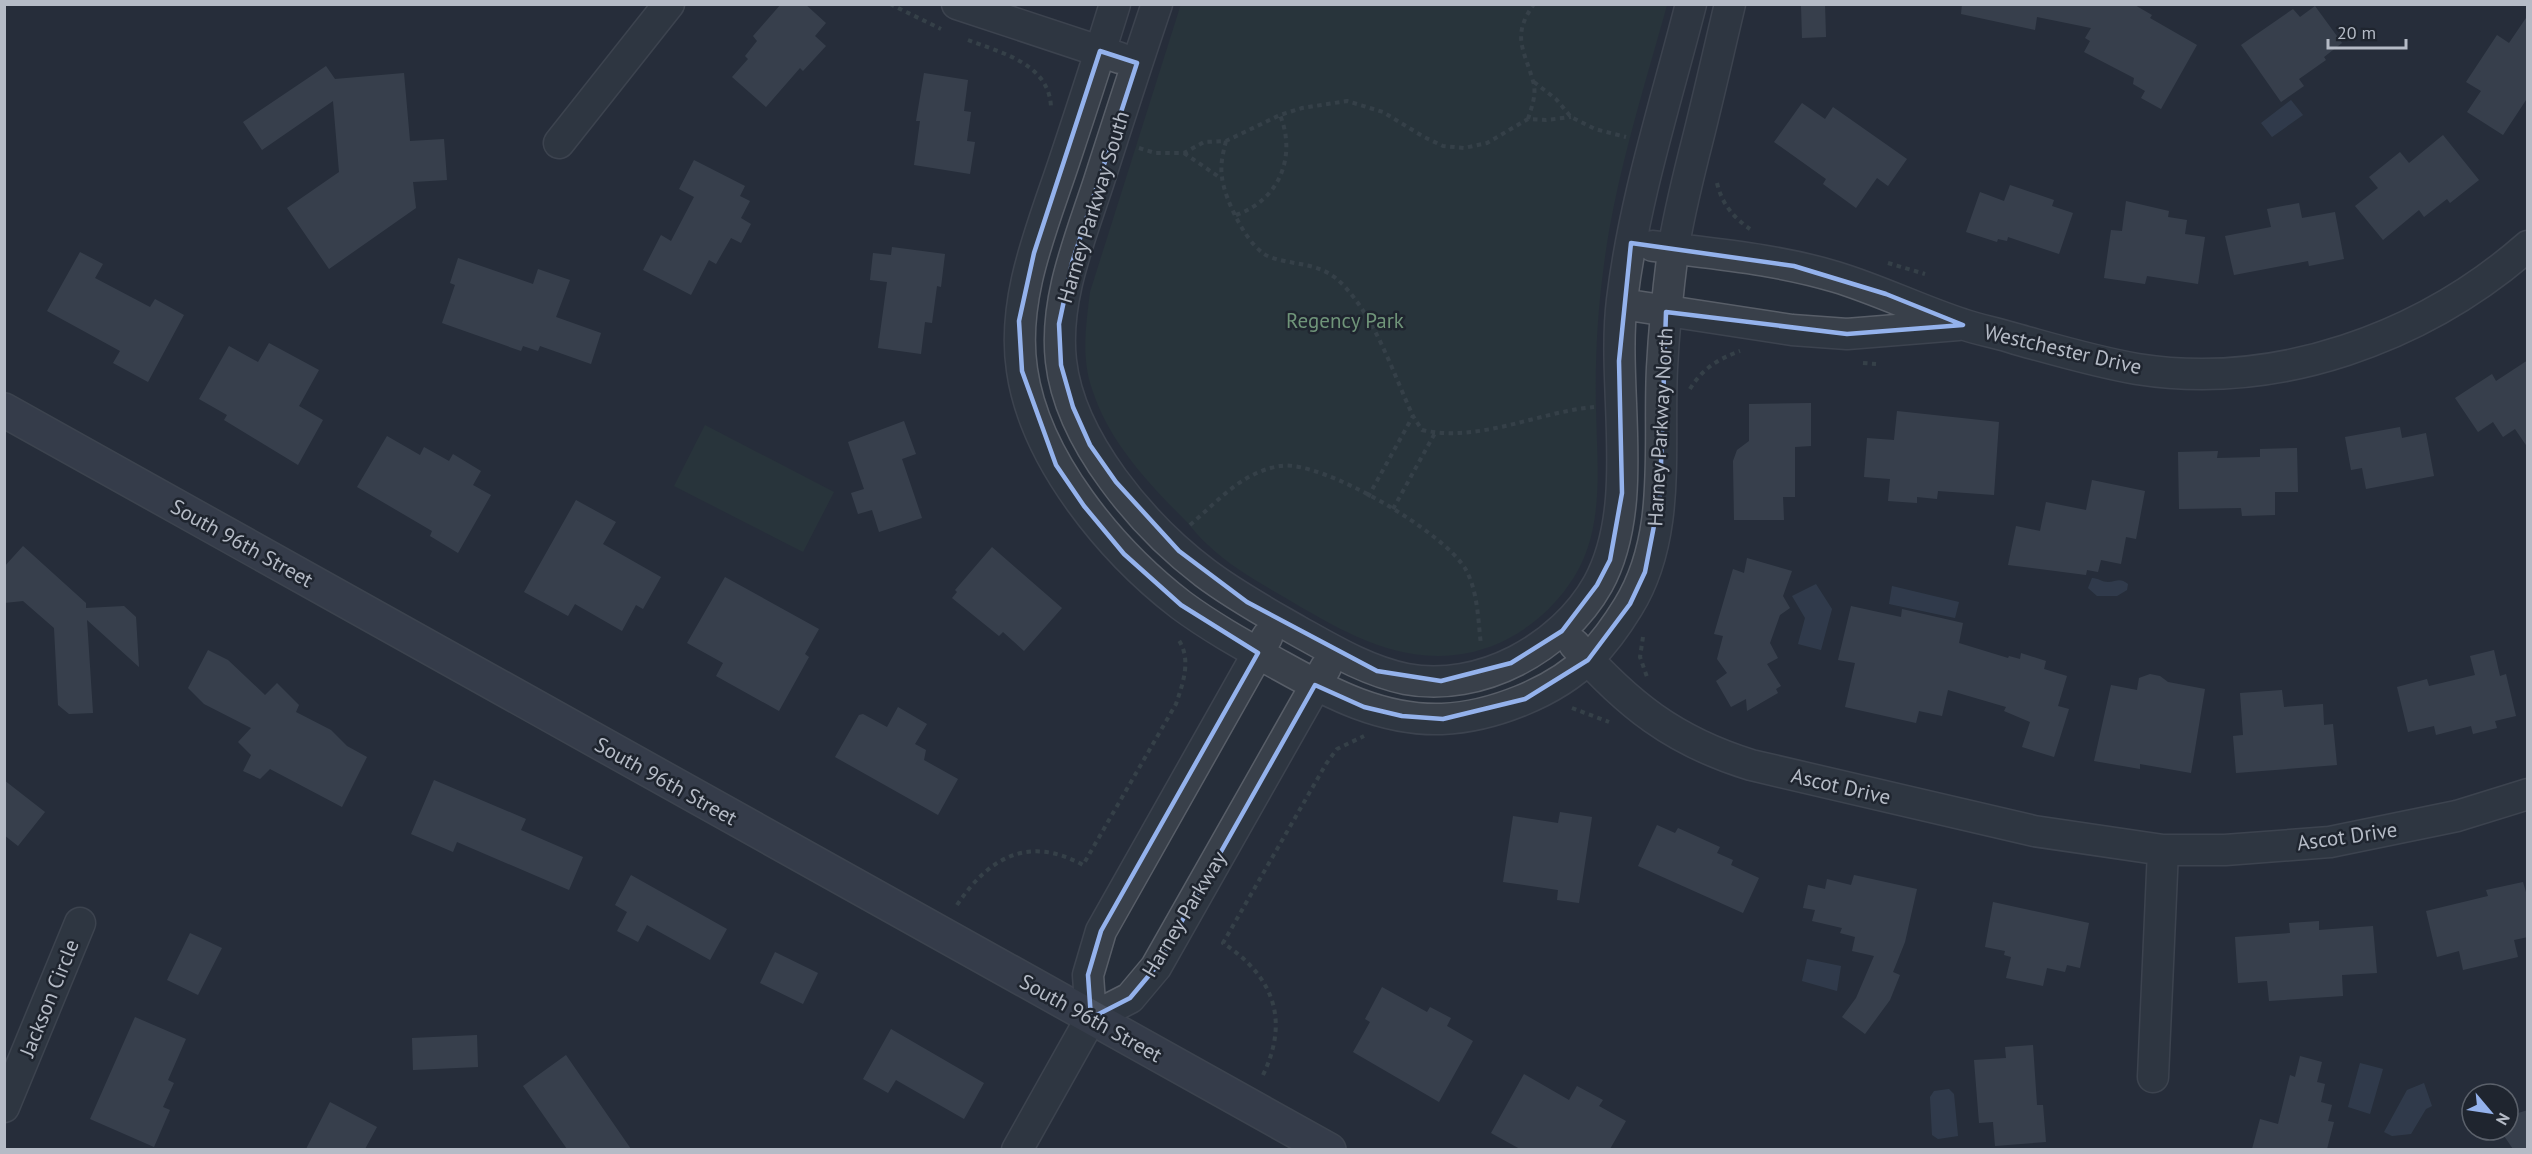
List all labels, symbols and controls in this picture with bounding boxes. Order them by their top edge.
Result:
scale bar [2328,12,2406,50]
text: 20 m [2337,21,2376,44]
street label: Harney Parkway South [1051,108,1135,306]
park label: Regency Park [1286,307,1404,334]
street label: Westchester Drive [1982,318,2144,380]
street label: Harney Parkway North [1641,327,1679,527]
street label: South 96th Street [166,493,318,593]
street label: South 96th Street [590,731,742,831]
street label: Ascot Drive [1789,761,1893,811]
street label: Ascot Drive [2295,816,2399,856]
street label: Harney Parkway [1136,846,1232,982]
street label: Jackson Circle [13,935,85,1062]
street label: South 96th Street [1015,968,1167,1068]
north arrow [2460,1082,2520,1142]
text: N [2492,1110,2514,1129]

